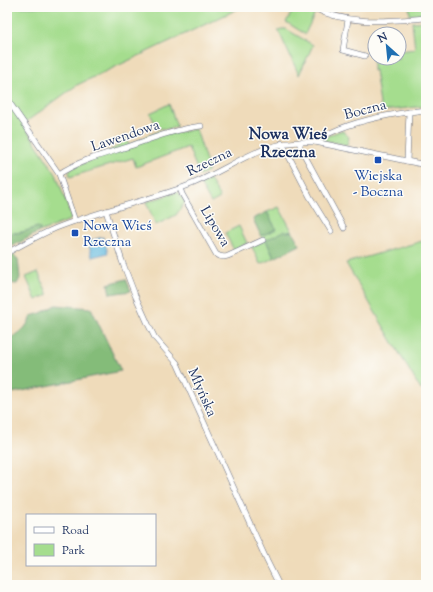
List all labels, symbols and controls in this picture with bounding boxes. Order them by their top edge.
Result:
north arrow [367,26,407,66]
text: N [374,29,391,48]
street label: Boczna [342,96,389,126]
street label: Lawendowa [89,116,163,158]
district label: Nowa Wieś Rzeczna [249,124,327,165]
street label: Rzeczna [184,143,236,182]
marker: Wiejska - Boczna [373,155,383,165]
place label: Wiejska - Boczna [353,167,404,203]
street label: Lipowa [194,203,235,252]
place label: Nowa Wieś Rzeczna [83,217,152,253]
marker: Nowa Wieś Rzeczna [70,228,80,238]
street label: Młyńska [182,365,221,421]
legend [26,514,156,566]
text: Road [62,522,89,540]
text: Park [62,542,85,560]

